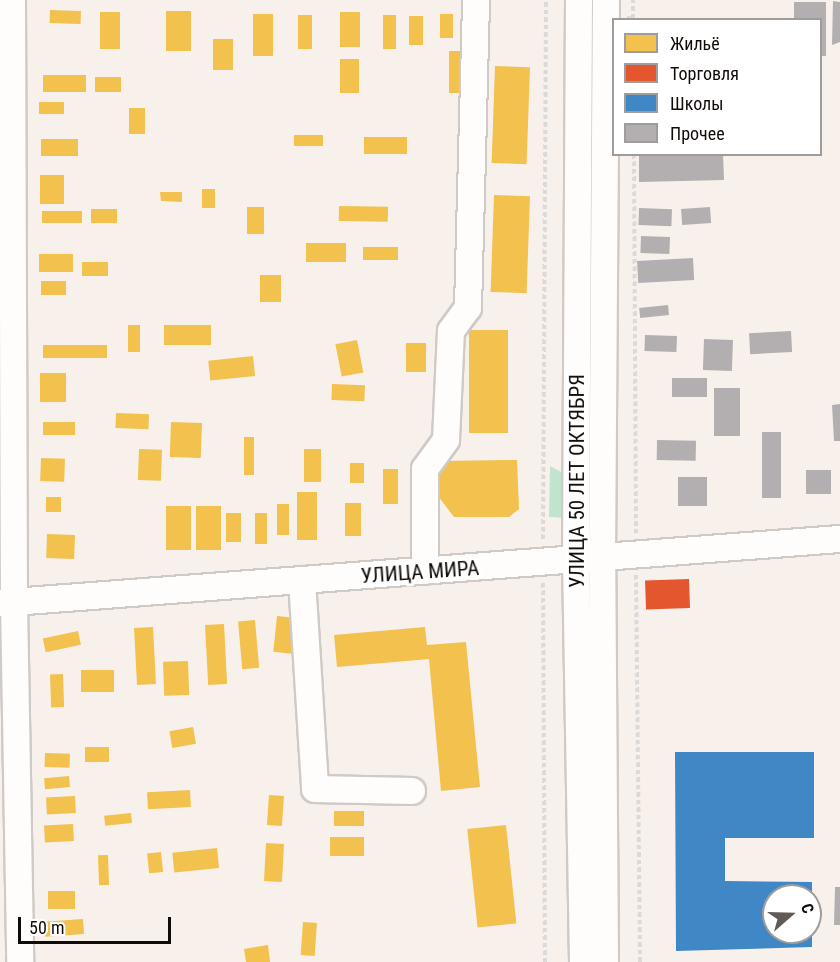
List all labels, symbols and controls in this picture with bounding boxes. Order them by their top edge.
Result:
legend [612,18,822,156]
text: Жильё [670,33,720,54]
text: Торговля [670,63,739,84]
text: Школы [670,93,723,114]
text: Прочее [670,123,725,144]
street label: УЛИЦА 50 ЛЕТ ОКТЯБРЯ [564,374,590,588]
street label: УЛИЦА МИРА [360,555,480,589]
north arrow [762,884,822,944]
text: С [797,901,818,916]
scale bar [21,905,174,943]
text: 50 m [29,917,64,938]

